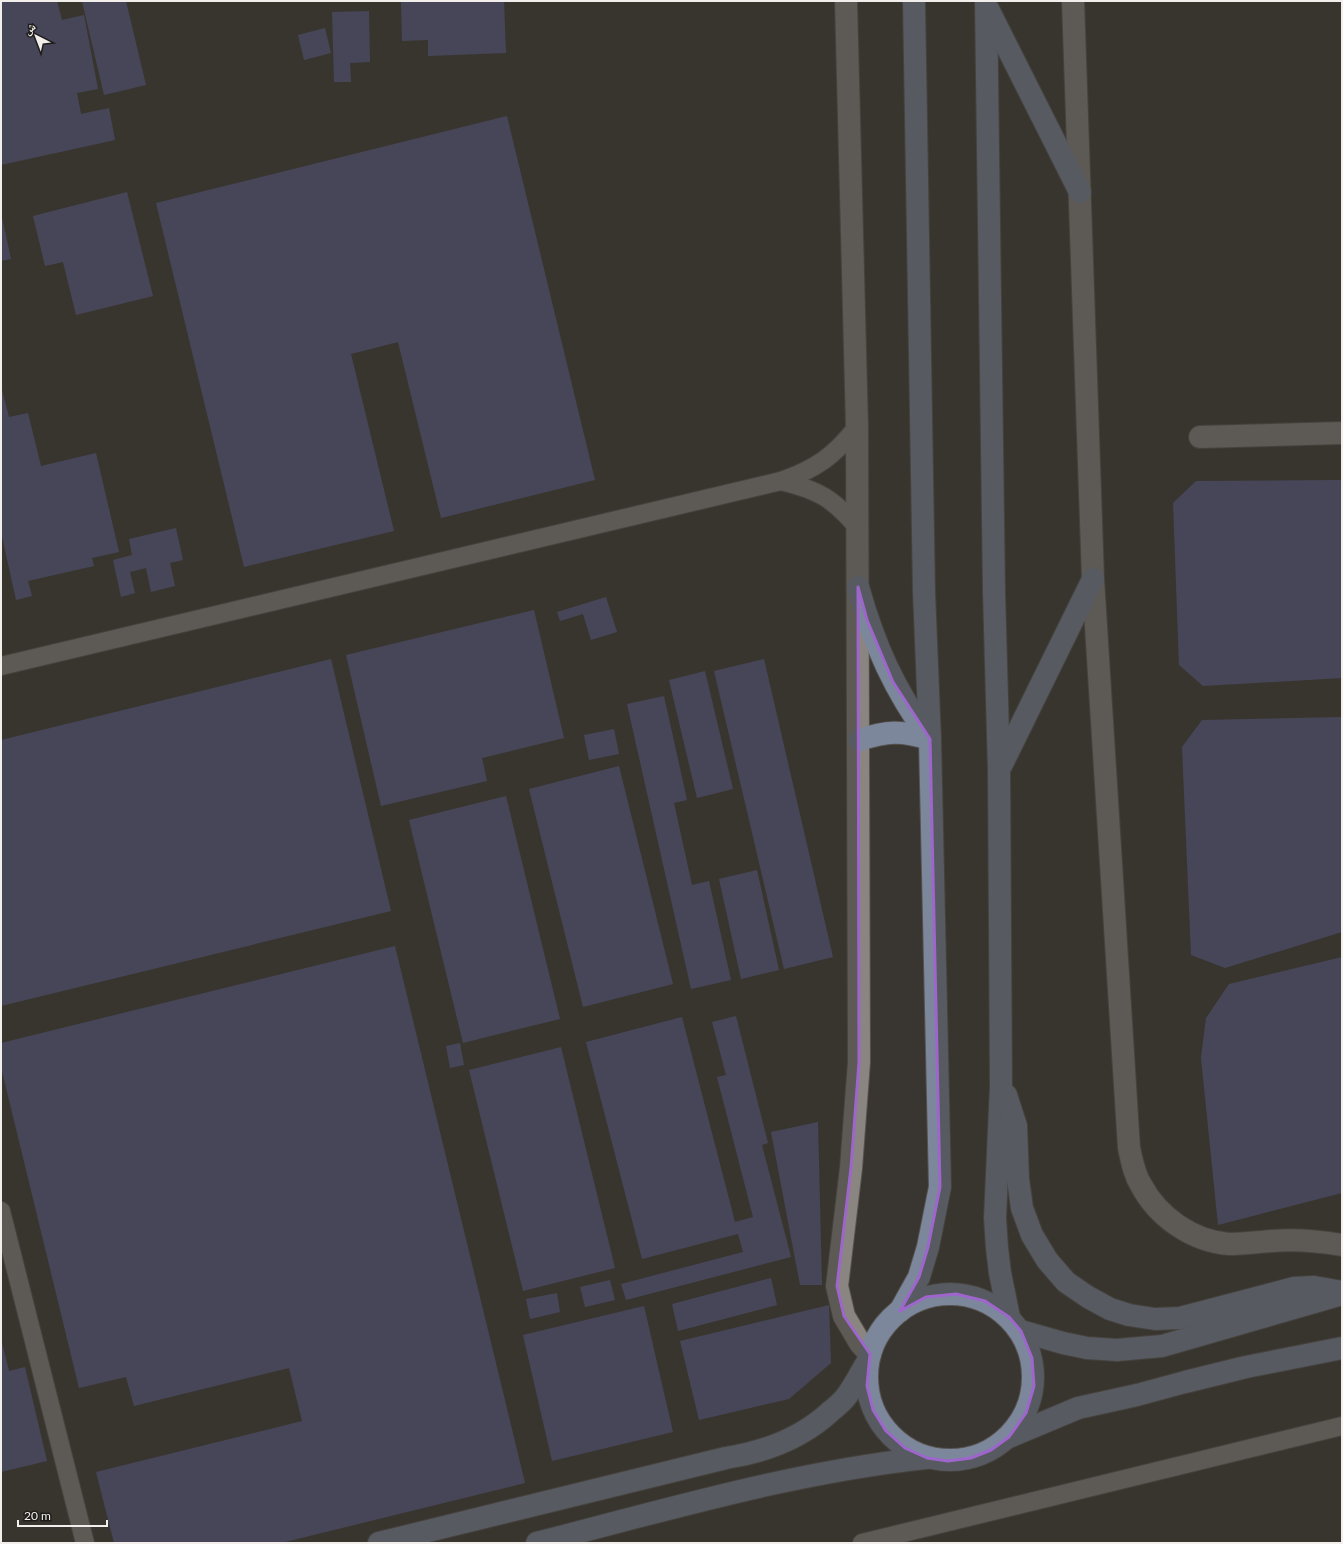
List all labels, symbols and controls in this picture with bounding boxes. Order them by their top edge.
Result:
north arrow [16,16,56,56]
text: ش [20,19,39,38]
scale bar [18,1502,107,1528]
text: 20 m [24,1508,51,1523]

